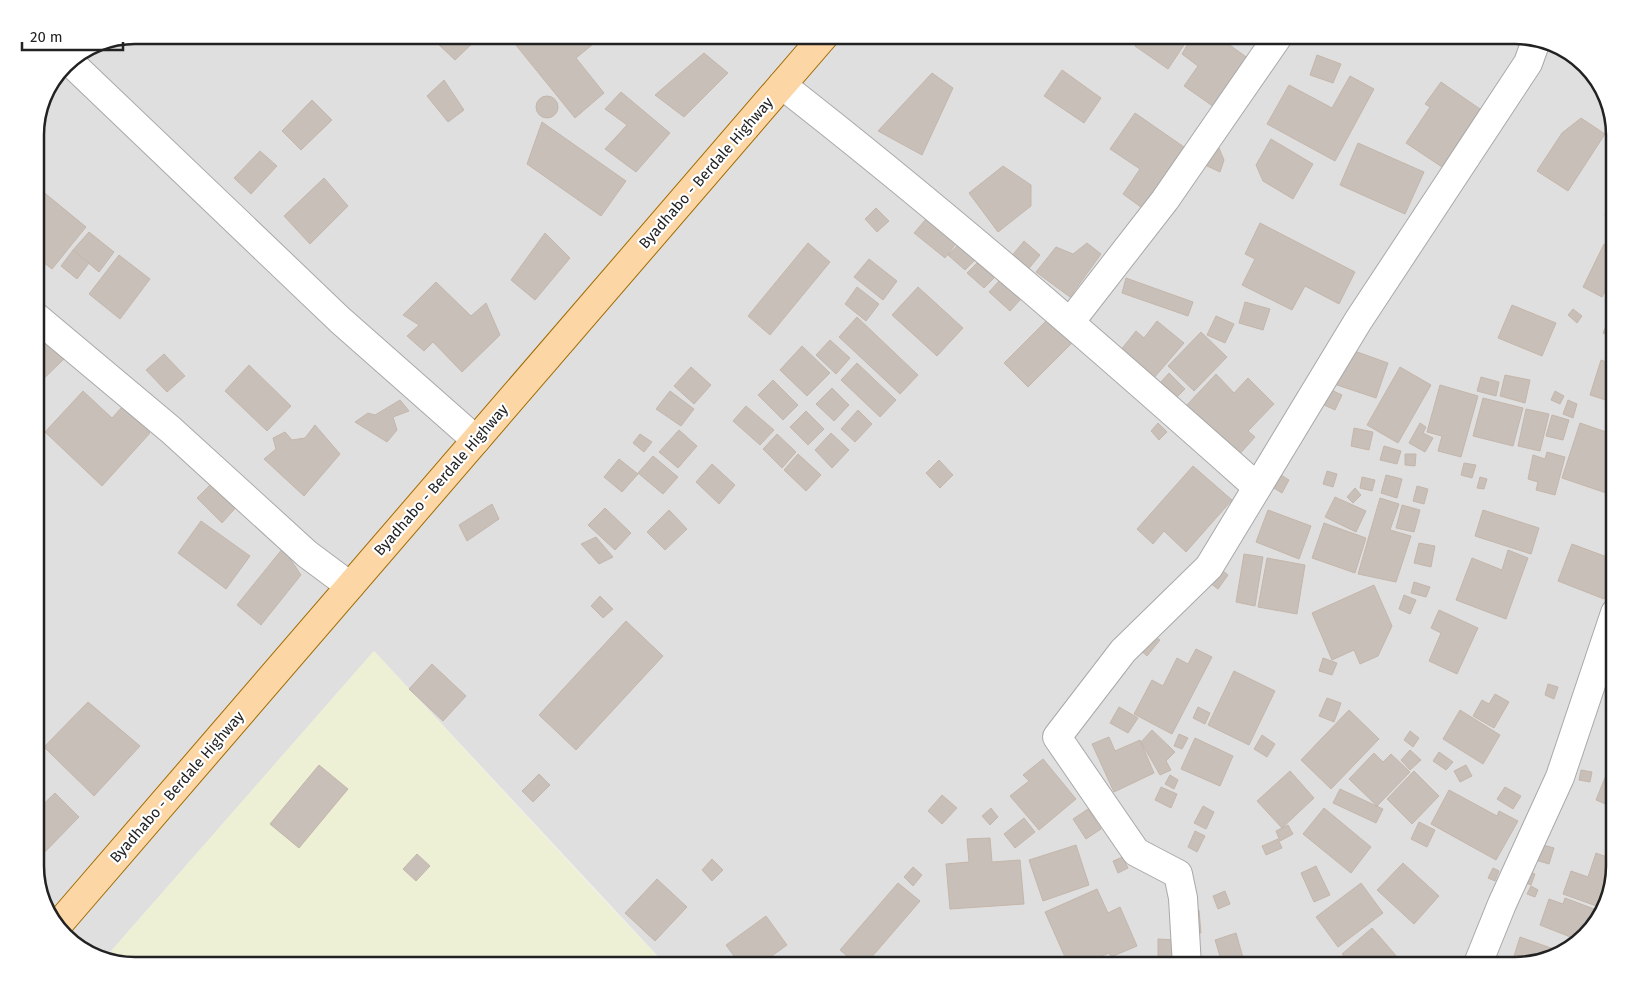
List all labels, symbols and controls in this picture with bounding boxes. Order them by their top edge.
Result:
scale bar [22,20,124,52]
text: 20 m [30,28,63,46]
street label: Byadhabo - Berdale Highway [635,93,777,252]
street label: Byadhabo - Berdale Highway [370,400,512,559]
street label: Byadhabo - Berdale Highway [106,707,248,866]

